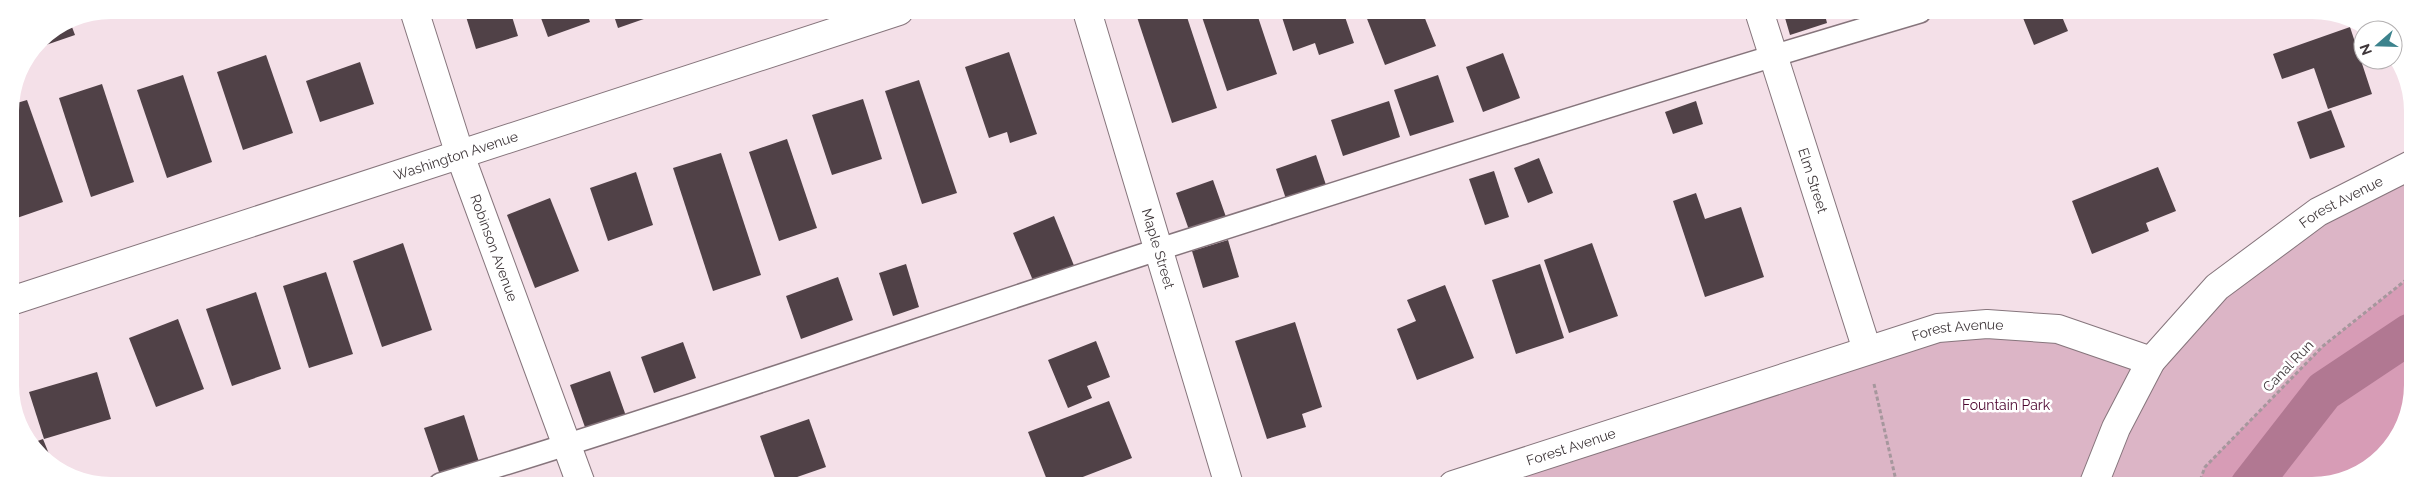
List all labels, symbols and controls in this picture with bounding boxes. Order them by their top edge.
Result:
north arrow [2353,20,2403,70]
text: N [2356,42,2375,57]
street label: Washington Avenue [392,128,520,183]
street label: Elm Street [1795,146,1831,216]
street label: Forest Avenue [2296,173,2385,231]
street label: Robinson Avenue [467,192,521,303]
street label: Maple Street [1139,207,1178,291]
street label: Forest Avenue [1910,316,2004,344]
street label: Canal Run [2259,337,2317,395]
park label: Fountain Park [1962,397,2051,413]
street label: Forest Avenue [1524,425,1618,469]

